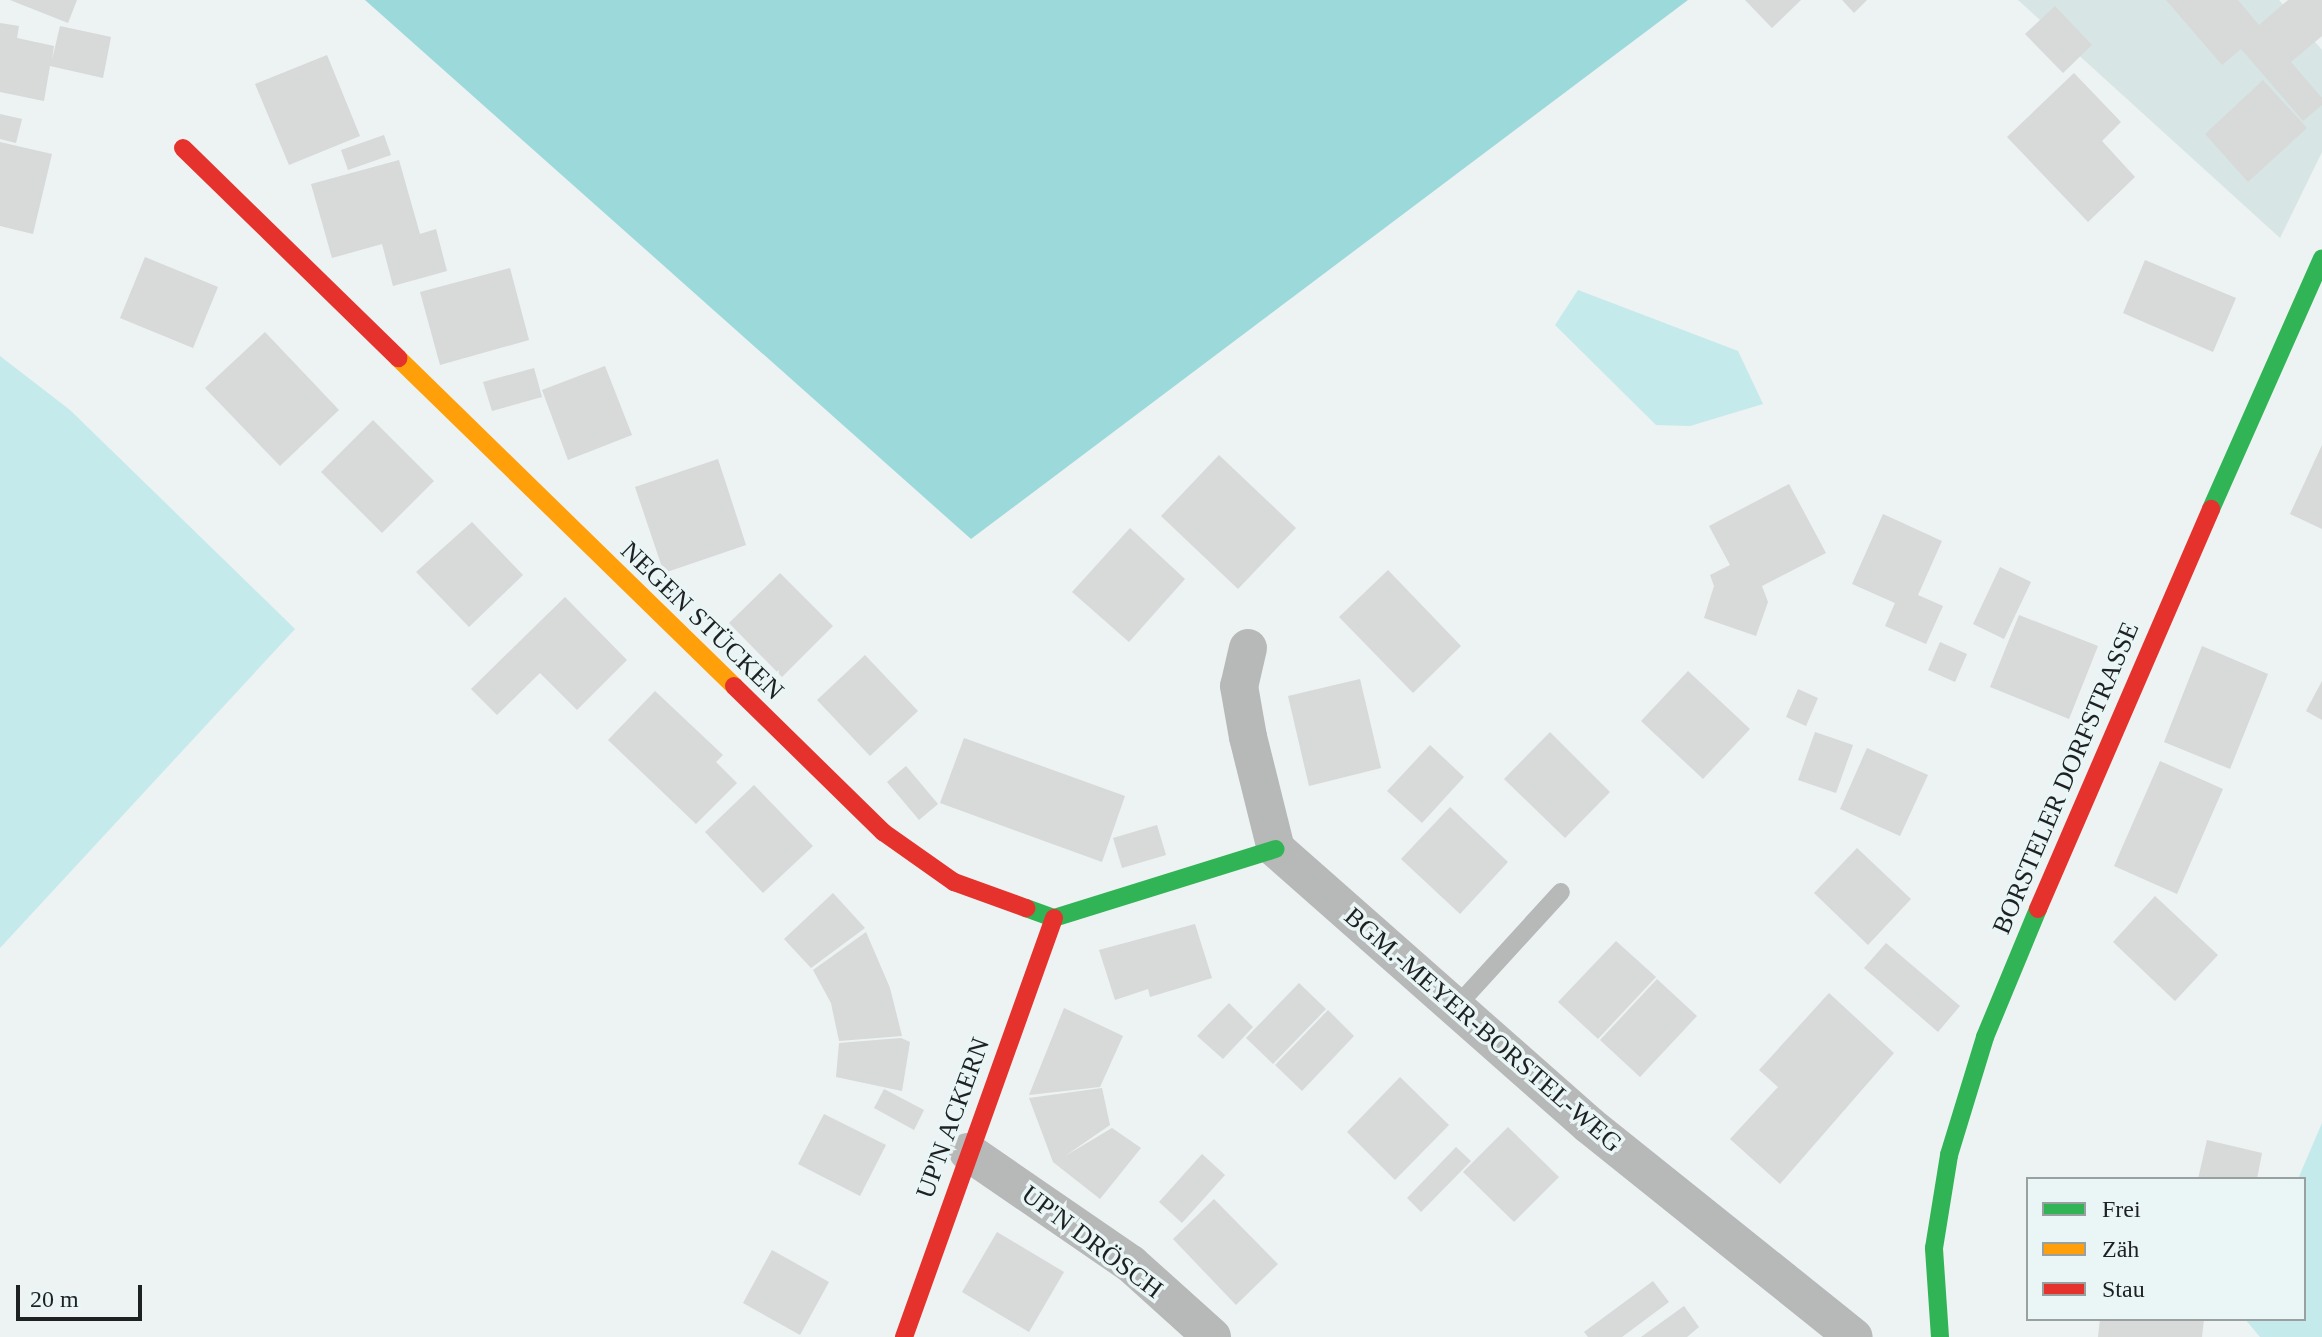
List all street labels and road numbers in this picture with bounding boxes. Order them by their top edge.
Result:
street label: NEGEN STÜCKEN [614,535,790,707]
street label: BORSTELER DORFSTRASSE [1986,617,2146,939]
street label: BGM.-MEYER-BORSTEL-WEG [1338,901,1628,1159]
street label: UP'N ACKERN [909,1033,997,1203]
street label: UP'N DRÖSCH [1015,1179,1169,1305]

